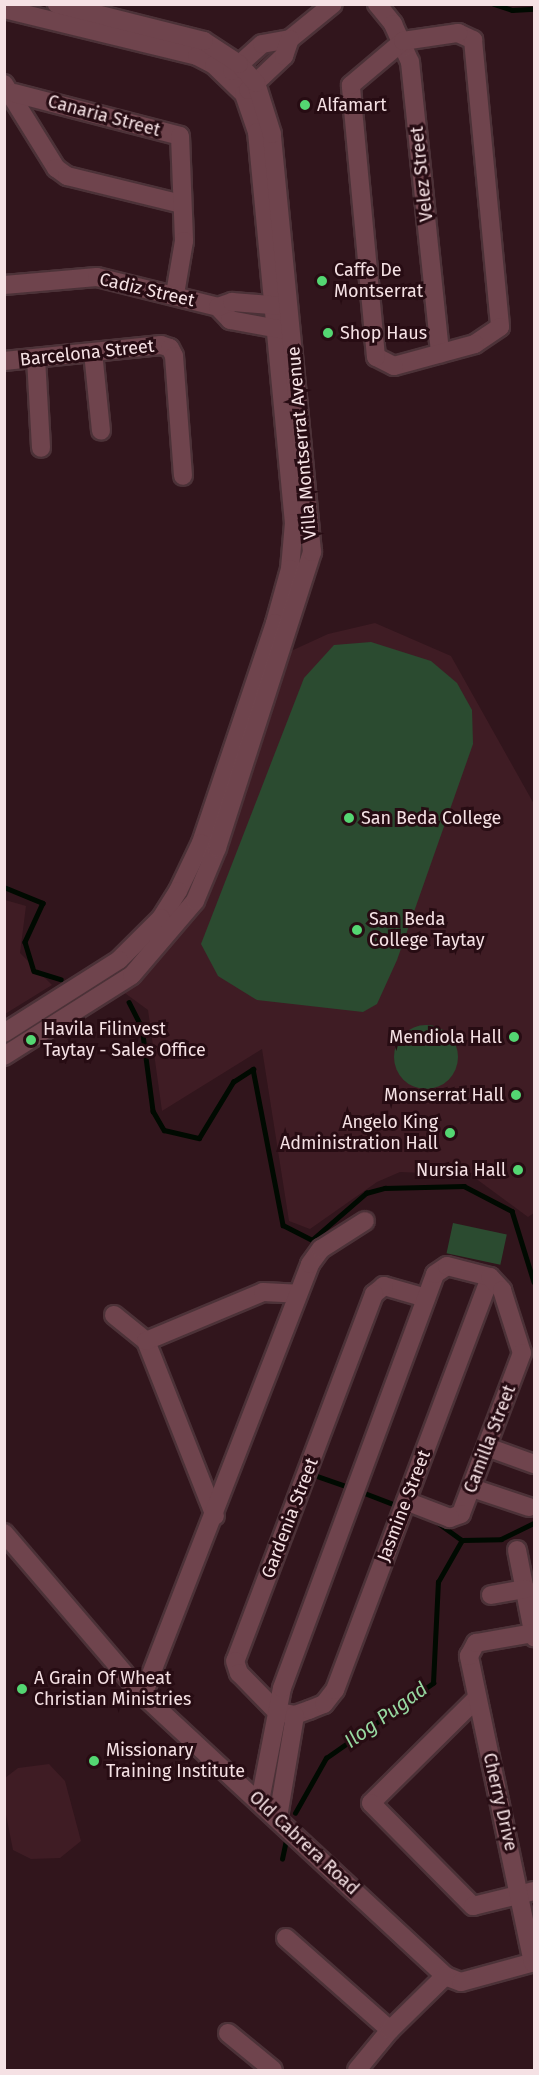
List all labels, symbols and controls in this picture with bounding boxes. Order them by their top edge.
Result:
street label: Canaria Street [45,91,163,141]
place label: Alfamart [317,94,387,116]
marker: Alfamart [298,98,312,112]
street label: Velez Street [406,125,438,223]
place label: Caffe De Montserrat [334,260,423,302]
street label: Cadiz Street [97,269,197,311]
marker: Caffe De Montserrat [315,274,329,288]
place label: Shop Haus [340,322,427,344]
marker: Shop Haus [321,326,335,340]
street label: Barcelona Street [19,335,155,371]
street label: Villa Montserrat Avenue [283,345,321,541]
place label: San Beda College [361,807,501,829]
marker: San Beda College [342,811,356,825]
place label: San Beda College Taytay [369,909,485,952]
marker: San Beda College Taytay [350,923,364,937]
place label: Havila Filinvest Taytay - Sales Office [43,1019,206,1062]
place label: Mendiola Hall [389,1026,502,1048]
marker: Mendiola Hall [507,1030,521,1044]
marker: Havila Filinvest Taytay - Sales Office [24,1033,38,1047]
place label: Monserrat Hall [384,1084,504,1106]
marker: Monserrat Hall [509,1088,523,1102]
place label: Angelo King Administration Hall [280,1112,438,1154]
marker: Angelo King Administration Hall [443,1126,457,1140]
place label: Nursia Hall [416,1159,506,1181]
marker: Nursia Hall [511,1163,525,1177]
street label: Camilla Street [459,1382,521,1496]
street label: Jasmine Street [373,1447,435,1565]
street label: Gardenia Street [257,1455,323,1581]
place label: A Grain Of Wheat Christian Ministries [34,1668,191,1710]
water label: Ilog Pugad [340,1677,432,1753]
marker: A Grain Of Wheat Christian Ministries [15,1682,29,1696]
place label: Missionary Training Institute [106,1740,245,1782]
street label: Cherry Drive [478,1751,522,1853]
marker: Missionary Training Institute [87,1754,101,1768]
street label: Old Cabrera Road [245,1787,363,1899]

